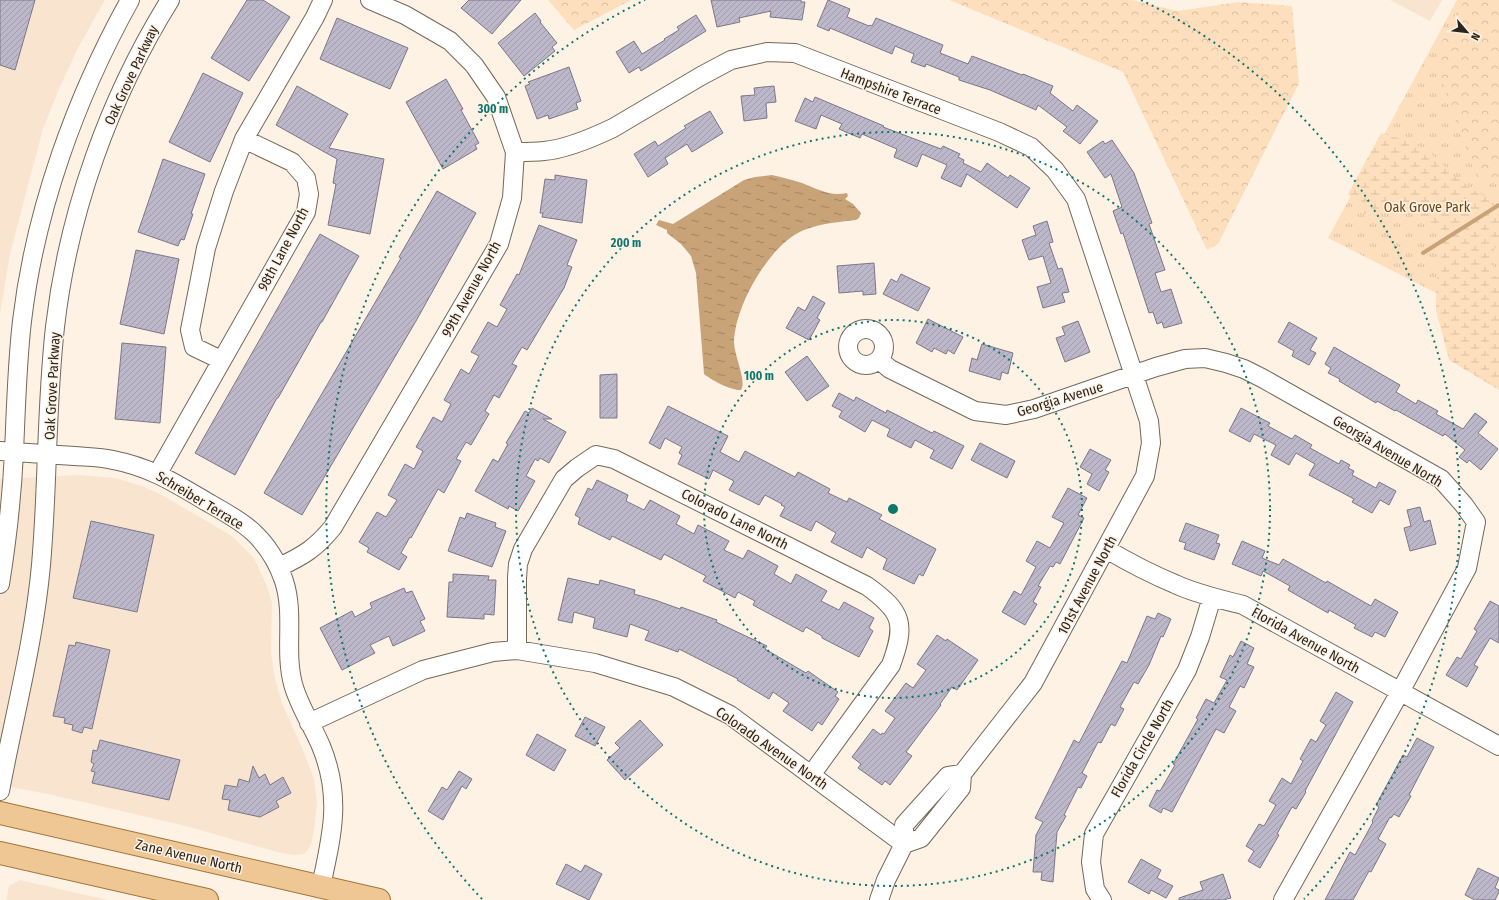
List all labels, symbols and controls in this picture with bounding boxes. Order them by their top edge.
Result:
north arrow [1447,12,1487,52]
street label: Oak Grove Parkway [101,22,162,128]
text: N [1468,30,1483,42]
street label: Hampshire Terrace [838,64,944,119]
text: 300 m [477,102,508,116]
park label: Oak Grove Park [1384,199,1471,216]
street label: 98th Lane North [254,204,313,294]
text: 200 m [610,236,641,250]
street label: 99th Avenue North [438,238,505,340]
street label: Oak Grove Parkway [41,331,64,441]
text: 100 m [744,369,774,383]
street label: Georgia Avenue [1015,378,1105,421]
street label: Georgia Avenue North [1330,412,1446,491]
street label: Schreiber Terrace [153,468,247,533]
street label: Colorado Lane North [678,485,791,554]
centre of rings [886,502,900,516]
street label: 101st Avenue North [1054,533,1121,638]
street label: Florida Avenue North [1249,604,1363,677]
street label: Florida Circle North [1107,696,1177,800]
street label: Colorado Avenue North [712,703,831,793]
street label: Zane Avenue North [134,836,244,877]

